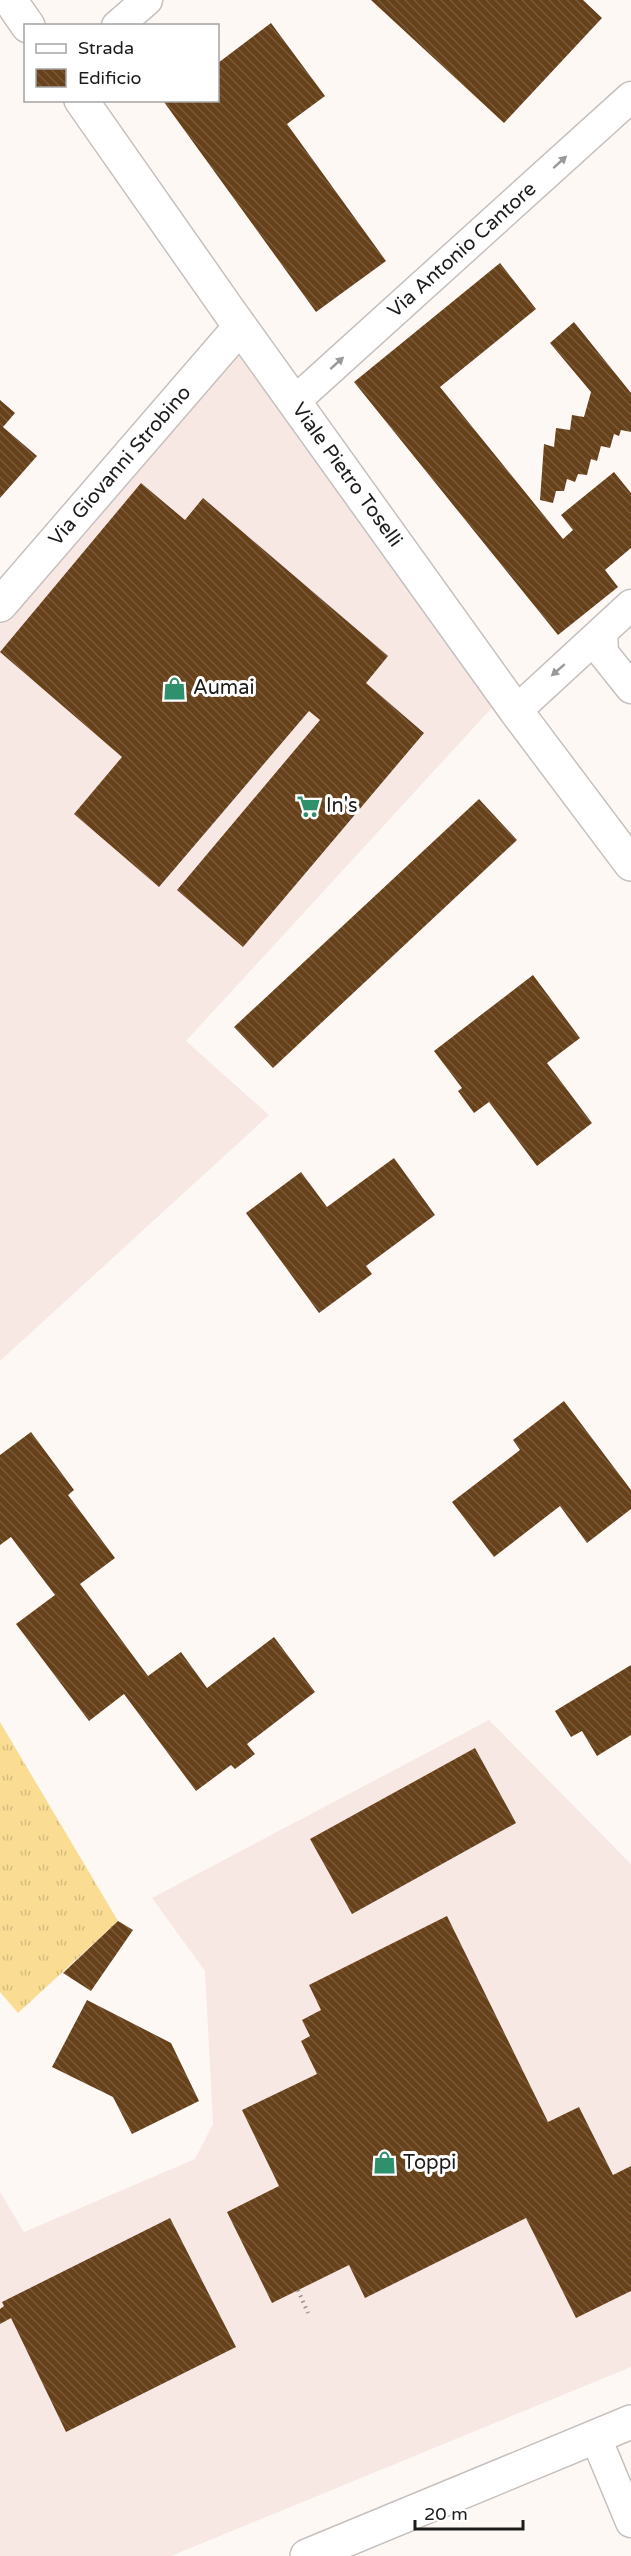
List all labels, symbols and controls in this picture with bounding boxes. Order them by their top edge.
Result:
legend [24,24,219,102]
text: Strada [78,37,134,59]
text: Edificio [78,67,142,89]
one-way arrow [552,156,567,169]
street label: Via Antonio Cantore [383,177,541,323]
one-way arrow [330,356,345,370]
street label: Via Giovanni Strobino [44,381,196,551]
street label: Viale Pietro Toselli [287,398,407,552]
one-way arrow [551,663,566,676]
shop icon: Aumai [162,675,188,701]
place label: Aumai [193,676,254,700]
supermarket icon: In's [295,793,321,819]
place label: In's [326,794,358,818]
shop icon: Toppi [372,2150,398,2176]
place label: Toppi [403,2151,456,2175]
scale bar [415,2493,523,2531]
text: 20 m [424,2503,468,2525]

